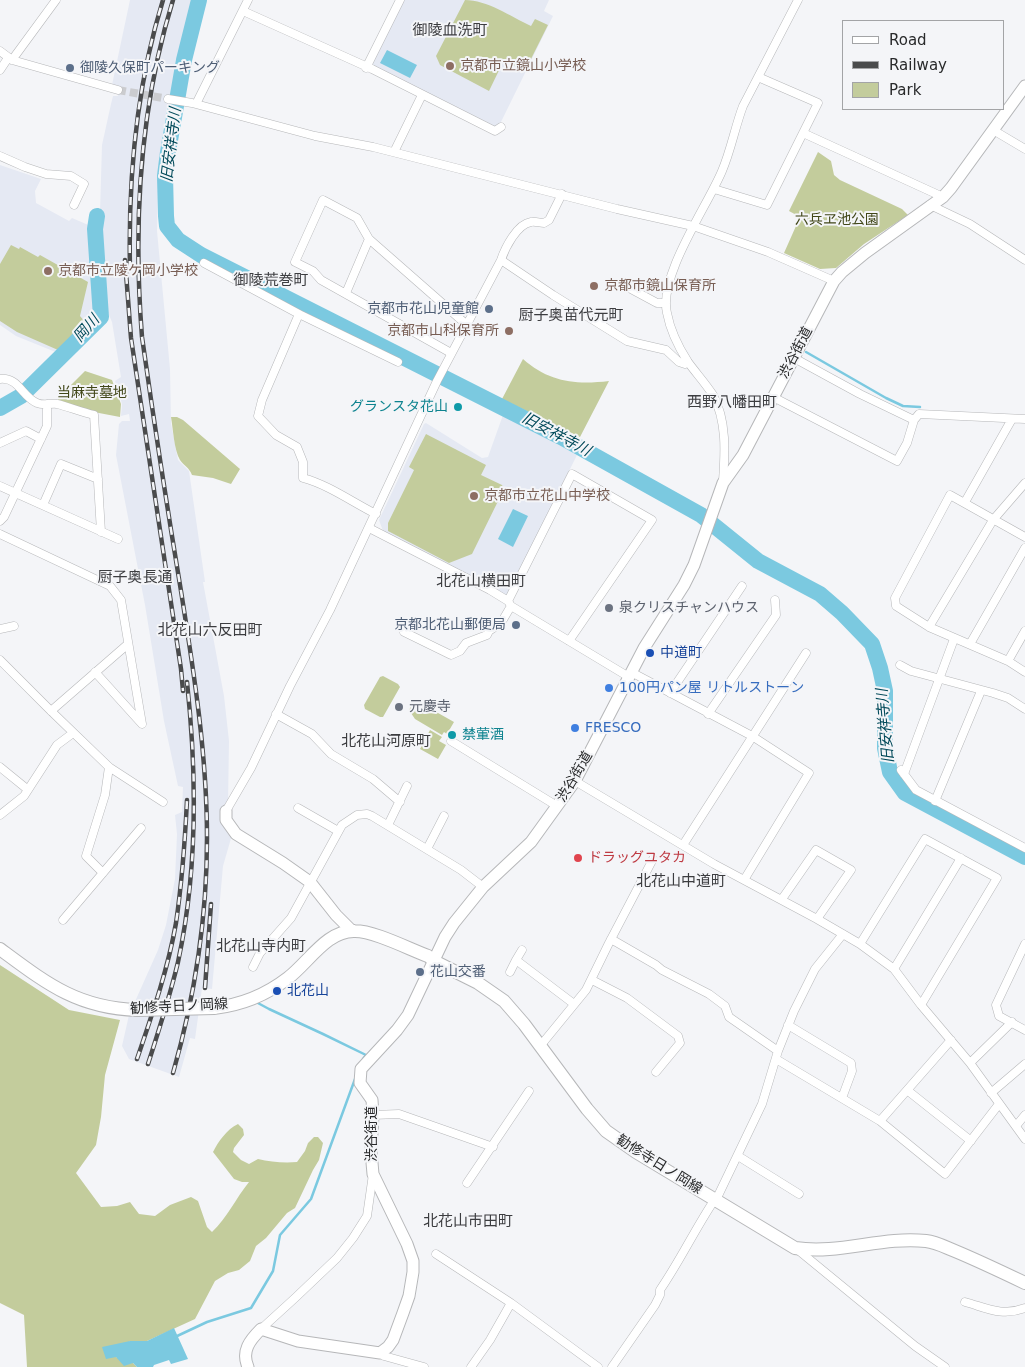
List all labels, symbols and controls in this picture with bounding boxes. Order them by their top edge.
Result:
legend [842,20,1005,110]
district label: 御陵血洗町 [413,22,487,40]
text: Road [889,31,927,49]
text: Railway [889,56,947,74]
place label: 京都市立鏡山小学校 [460,58,586,74]
place label: 御陵久保町パーキング [80,60,220,76]
marker: 京都市立鏡山小学校 [444,60,456,72]
marker: 御陵久保町パーキング [64,62,76,74]
text: Park [889,81,921,99]
water label: 旧安祥寺川 [158,107,186,183]
park label: 六兵ヱ池公園 [795,212,879,228]
place label: 京都市立陵ケ岡小学校 [58,263,198,279]
marker: 京都市立陵ケ岡小学校 [42,265,54,277]
district label: 御陵荒巻町 [234,272,308,290]
place label: 京都市鏡山保育所 [604,278,716,294]
marker: 京都市鏡山保育所 [588,280,600,292]
place label: 京都市花山児童館 [367,301,479,317]
marker: 京都市花山児童館 [483,303,495,315]
district label: 厨子奥苗代元町 [519,307,623,325]
water label: 岡川 [70,312,104,346]
place label: 京都市山科保育所 [387,323,499,339]
street label: 渋谷街道 [775,324,817,382]
marker: 京都市山科保育所 [503,325,515,337]
park label: 当麻寺墓地 [57,385,127,401]
district label: 西野八幡田町 [687,394,777,412]
place label: グランスタ花山 [350,399,448,415]
marker: グランスタ花山 [452,401,464,413]
water label: 旧安祥寺川 [519,409,593,461]
place label: 京都市立花山中学校 [484,488,610,504]
marker: 京都市立花山中学校 [468,490,480,502]
district label: 厨子奥長通 [98,569,172,587]
district label: 北花山横田町 [436,573,526,591]
place label: 泉クリスチャンハウス [619,600,759,616]
marker: 泉クリスチャンハウス [603,602,615,614]
place label: 京都北花山郵便局 [394,617,506,633]
marker: 京都北花山郵便局 [510,619,522,631]
district label: 北花山六反田町 [158,622,262,640]
place label: 中道町 [660,645,702,661]
marker: 中道町 [644,647,656,659]
place label: 100円パン屋 リトルストーン [619,680,804,696]
marker: 100円パン屋 リトルストーン [603,682,615,694]
water label: 旧安祥寺川 [874,688,898,764]
place label: 元慶寺 [409,699,451,715]
marker: 元慶寺 [393,701,405,713]
place label: FRESCO [585,720,641,736]
marker: FRESCO [569,722,581,734]
place label: 禁葷酒 [462,727,504,743]
marker: 禁葷酒 [446,729,458,741]
district label: 北花山河原町 [341,733,431,751]
street label: 渋谷街道 [553,749,597,805]
place label: ドラッグユタカ [588,850,686,866]
marker: ドラッグユタカ [572,852,584,864]
district label: 北花山中道町 [636,873,726,891]
district label: 北花山寺内町 [216,938,306,956]
place label: 花山交番 [430,964,486,980]
marker: 花山交番 [414,966,426,978]
place label: 北花山 [287,983,329,999]
marker: 北花山 [271,985,283,997]
street label: 勧修寺日ノ岡線 [130,996,228,1018]
street label: 渋谷街道 [364,1106,380,1162]
street label: 勧修寺日ノ岡線 [613,1132,705,1198]
district label: 北花山市田町 [423,1213,513,1231]

